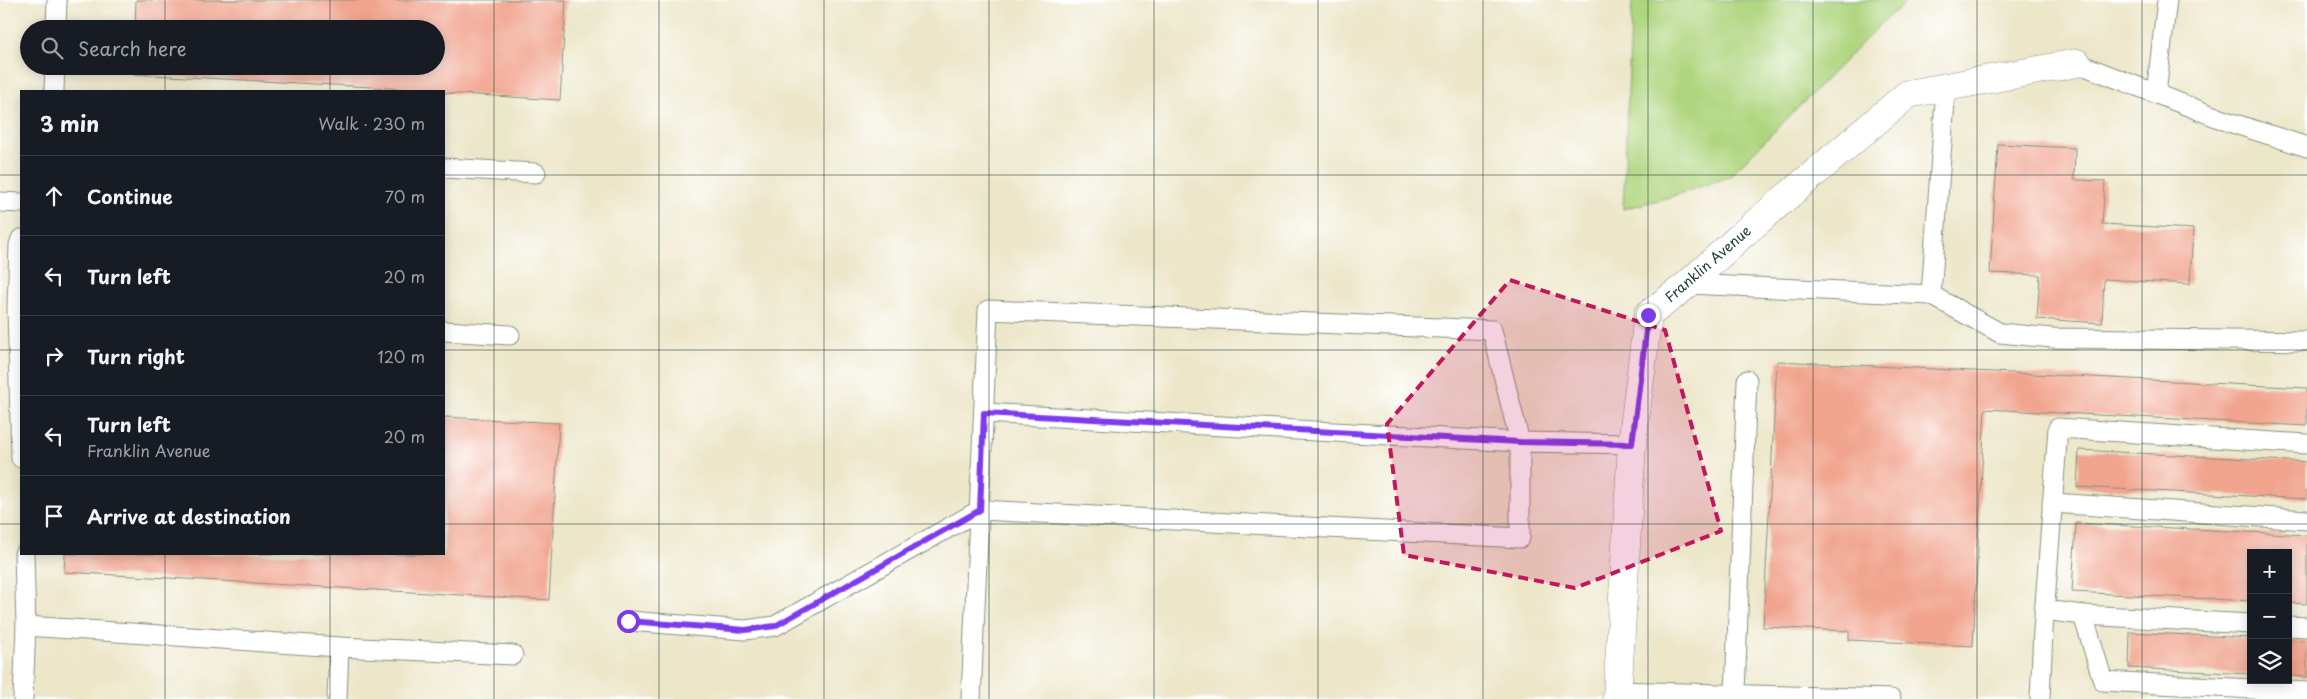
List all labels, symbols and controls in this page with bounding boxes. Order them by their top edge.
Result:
search box [20,20,445,75]
icon: search [38,34,66,62]
text: Search here [78,34,187,62]
text: 3 min [40,107,99,139]
text: Walk · 230 m [318,111,425,135]
icon: ahead [40,182,68,210]
text: Continue [87,182,173,210]
text: 70 m [385,184,425,208]
street label: Franklin Avenue [1660,220,1756,307]
icon: left [40,262,68,290]
text: Turn left [87,262,171,290]
text: 20 m [384,264,425,288]
route end [1637,304,1660,327]
icon: right [40,342,68,370]
text: Turn right [87,342,185,370]
text: 120 m [378,344,425,368]
text: Turn left [87,410,171,438]
icon: left [40,422,68,450]
text: 20 m [384,424,425,448]
text: Franklin Avenue [87,438,211,462]
icon: arrive [40,502,68,530]
text: Arrive at destination [87,502,291,530]
map controls [2247,549,2292,684]
button: + [2247,549,2292,594]
button: − [2247,594,2292,639]
route start [617,610,640,633]
button: layers [2247,639,2292,684]

